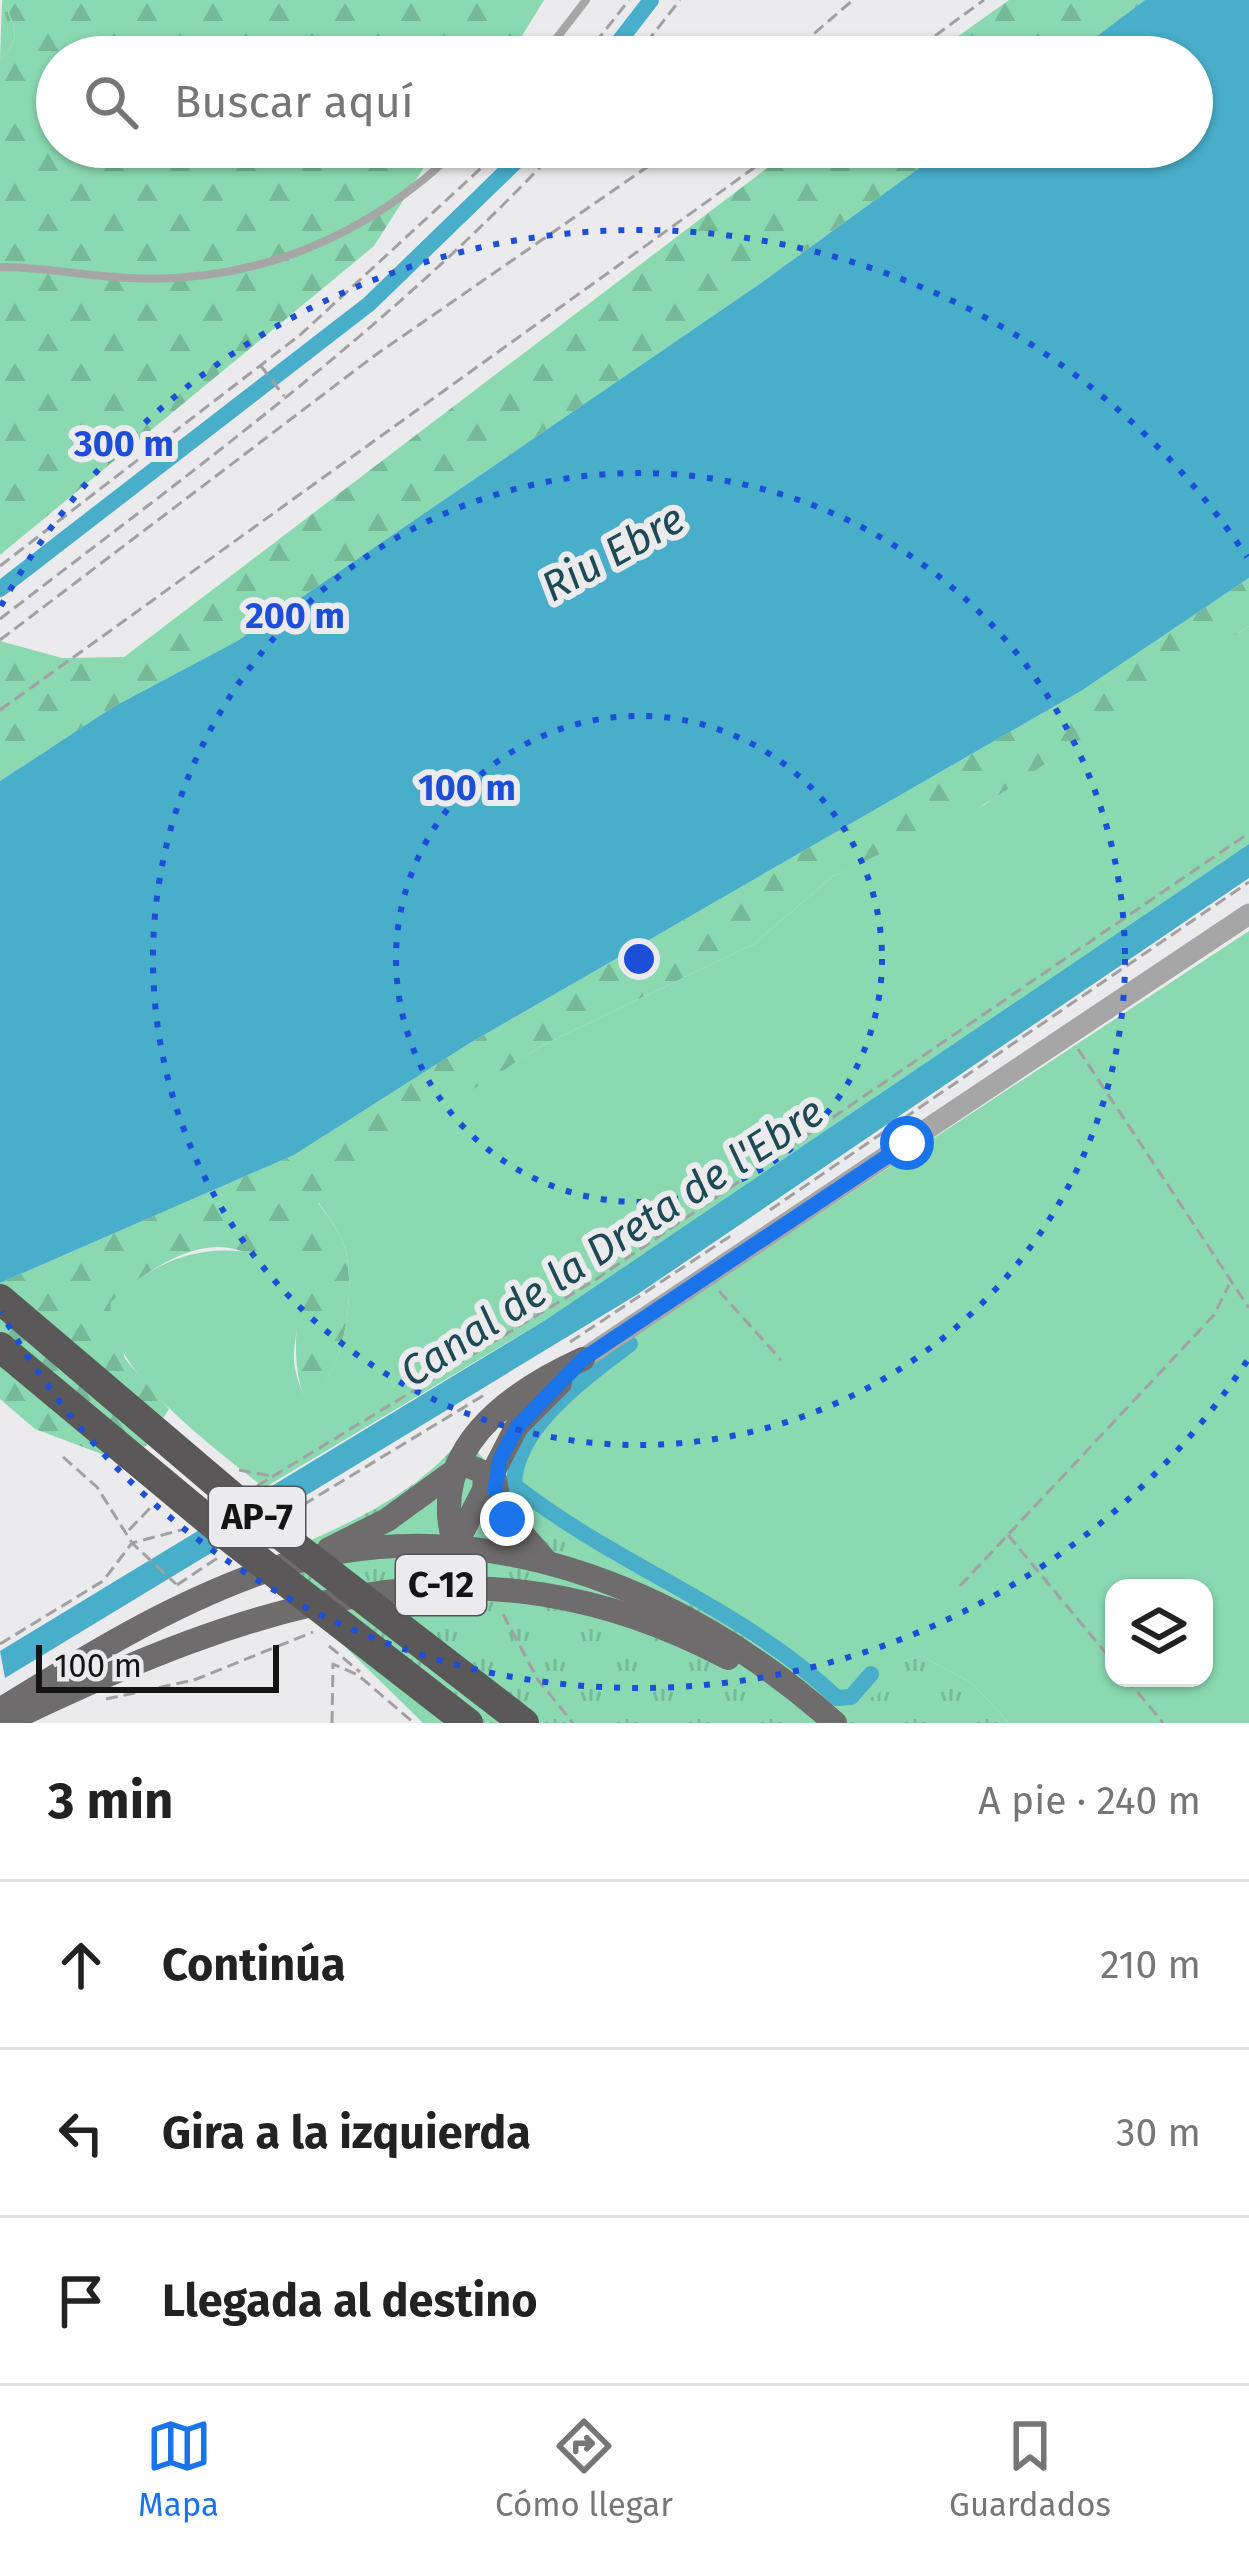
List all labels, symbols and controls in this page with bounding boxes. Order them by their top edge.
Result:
search box [36,36,1213,168]
icon: search [78,69,144,135]
text: Buscar aquí [174,75,414,129]
text: 300 m [73,422,174,466]
water label: Riu Ebre [533,494,693,612]
text: 200 m [245,594,345,638]
text: 100 m [418,766,516,810]
centre of rings [618,938,660,980]
water label: Canal de la Dreta de l'Ebre [391,1086,833,1398]
route start [880,1116,934,1170]
road number: AP-7 [209,1487,305,1547]
route end [480,1492,534,1546]
road number: C-12 [396,1555,486,1615]
map controls [1105,1579,1213,1687]
button: layers [1105,1579,1213,1687]
scale bar [36,1639,279,1692]
text: 100 m [54,1646,142,1686]
text: 3 min [48,1770,174,1832]
text: A pie · 240 m [978,1778,1201,1824]
icon: ahead [48,1932,114,1998]
text: Continúa [162,1938,346,1992]
text: 210 m [1100,1942,1201,1988]
icon: left [48,2100,114,2166]
text: Gira a la izquierda [162,2106,531,2160]
text: 30 m [1116,2110,1201,2156]
icon: arrive [48,2268,114,2334]
text: Llegada al destino [162,2274,537,2328]
tab: Mapa [138,2413,219,2525]
tab: Cómo llegar [495,2413,673,2525]
tab: Guardados [949,2413,1111,2525]

